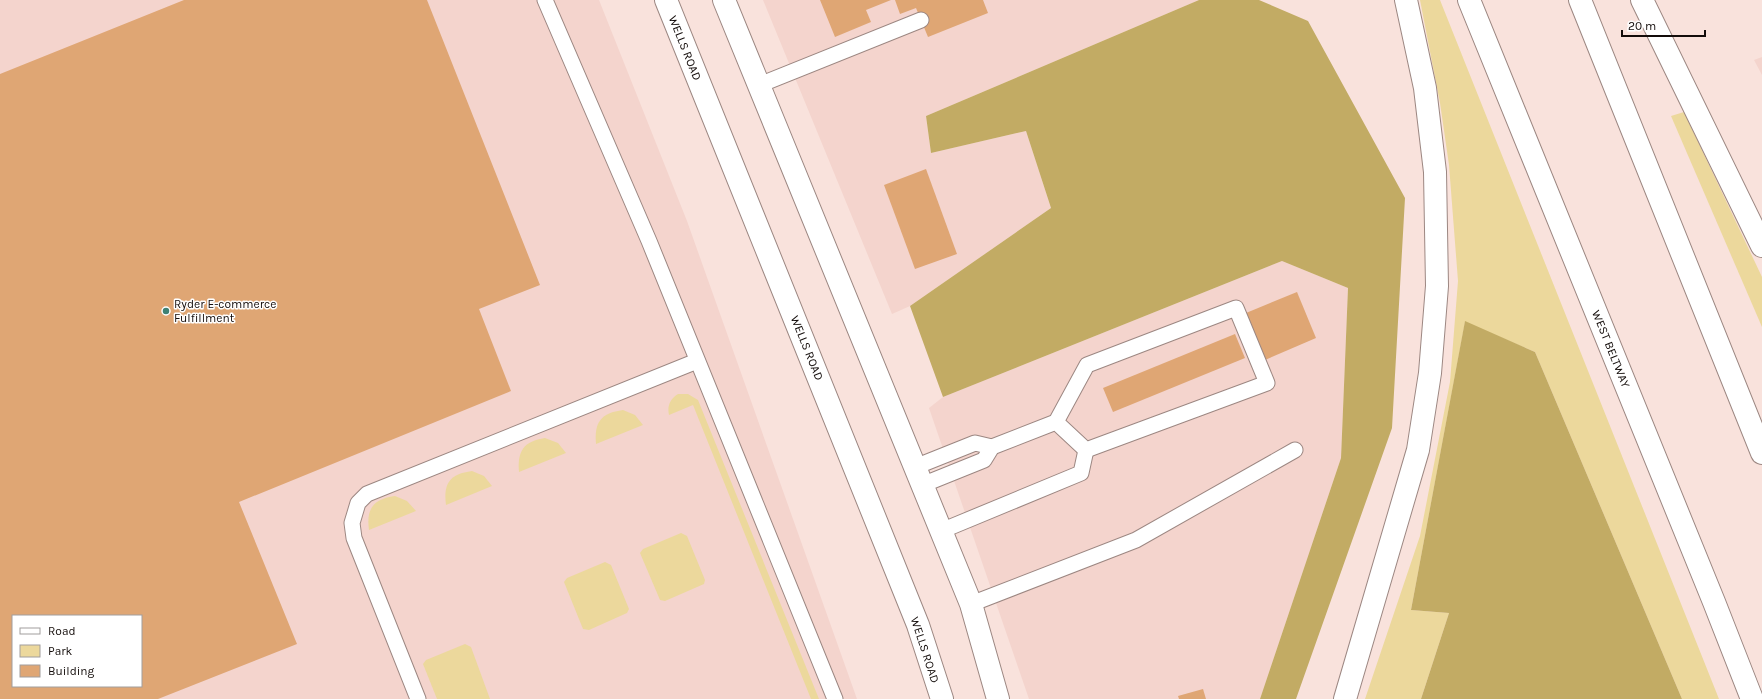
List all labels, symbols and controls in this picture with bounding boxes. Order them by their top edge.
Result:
scale bar [1622,12,1705,38]
street label: WELLS ROAD [666,14,704,83]
text: 20 m [1628,19,1656,33]
place label: Ryder E-commerce Fulfillment [174,297,276,325]
marker: Ryder E-commerce Fulfillment [161,306,171,316]
street label: WEST BELTWAY [1589,308,1633,390]
street label: WELLS ROAD [788,314,826,383]
legend [12,615,142,687]
street label: WELLS ROAD [908,615,942,685]
text: Road [48,624,76,638]
text: Park [48,644,73,658]
text: Building [48,664,95,678]

